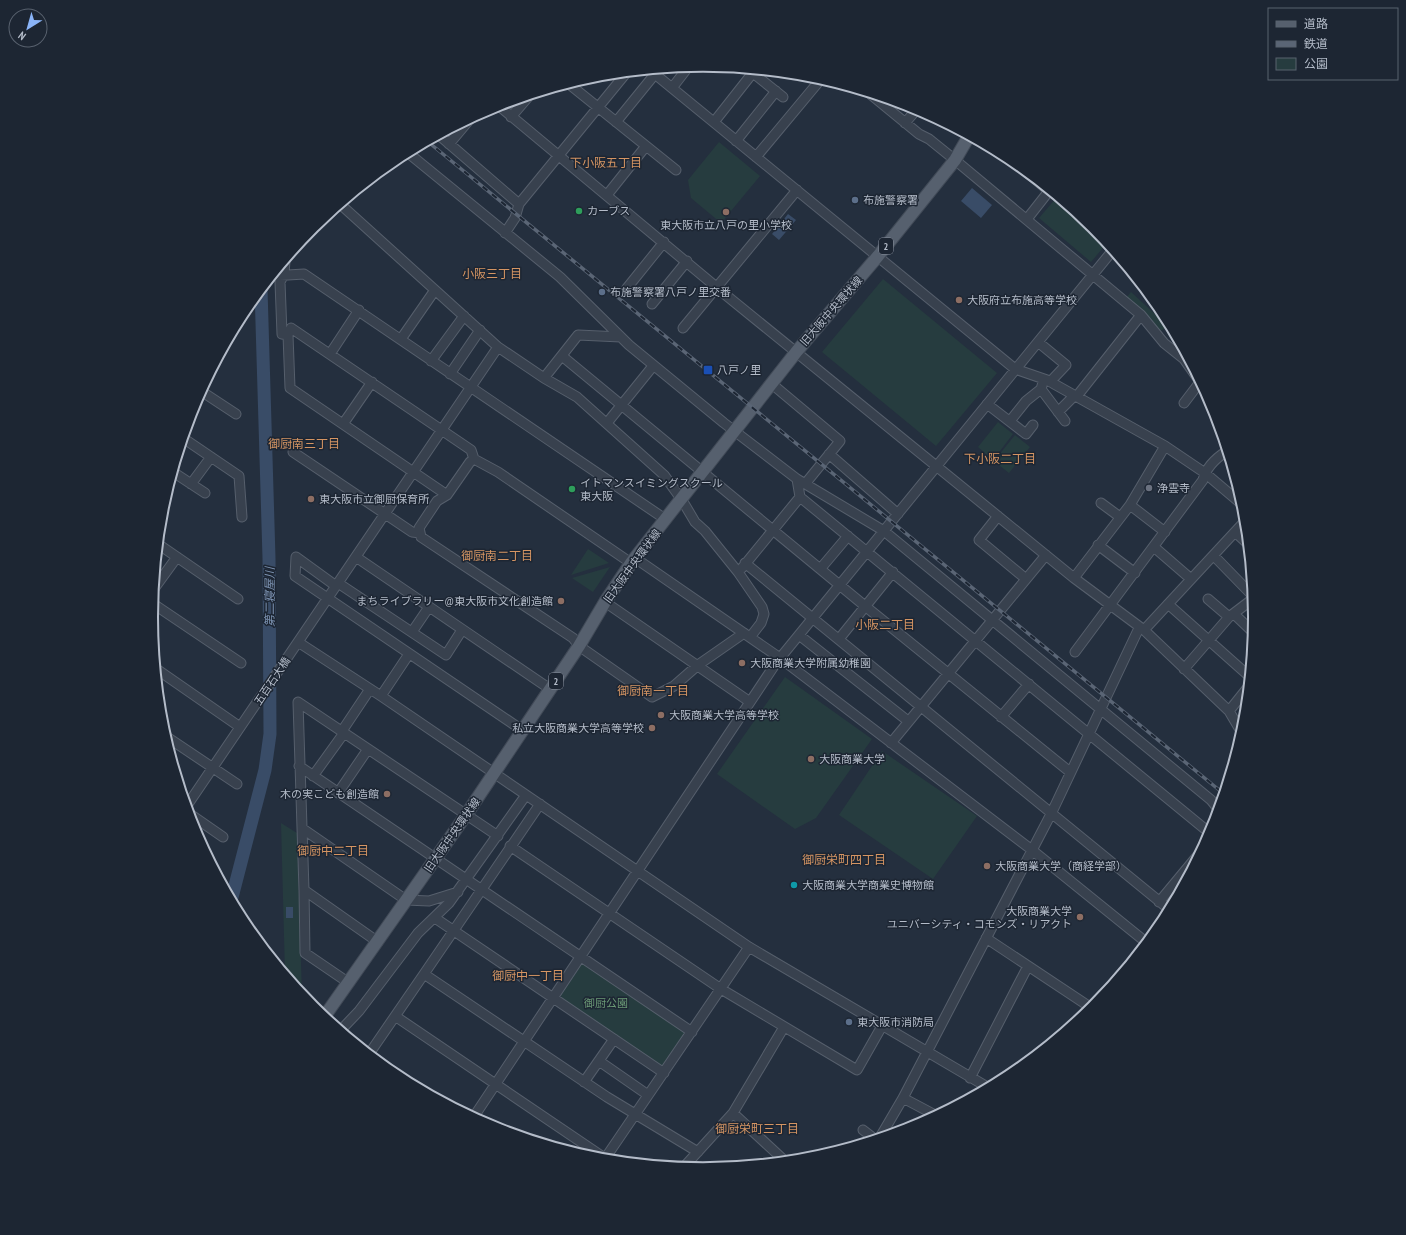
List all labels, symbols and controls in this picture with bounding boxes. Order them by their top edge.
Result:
north arrow [8,8,48,48]
legend [1268,8,1398,80]
text: 道路 [1304,16,1328,31]
text: N [15,29,29,43]
text: 鉄道 [1304,36,1328,51]
text: 公園 [1304,56,1328,71]
district label: 下小阪五丁目 [570,155,642,170]
place label: 布施警察署 [863,193,918,207]
marker: 布施警察署 [850,195,860,205]
place label: カーブス [587,204,630,218]
marker: カーブス [574,206,584,216]
marker: 東大阪市立八戸の里小学校 [721,207,731,217]
place label: 東大阪市立八戸の里小学校 [660,218,792,232]
road number: 2 [879,238,893,254]
district label: 小阪三丁目 [462,266,522,281]
street label: 旧大阪中央環状線 [797,273,865,349]
place label: 布施警察署八戸ノ里交番 [610,285,731,299]
marker: 布施警察署八戸ノ里交番 [597,287,607,297]
place label: 大阪府立布施高等学校 [967,293,1077,307]
marker: 大阪府立布施高等学校 [954,295,964,305]
place label: 八戸ノ里 [717,363,761,377]
marker: 八戸ノ里 [702,364,714,376]
district label: 御厨南三丁目 [268,436,340,451]
district label: 下小阪二丁目 [964,451,1036,466]
place label: イトマンスイミングスクール 東大阪 [580,476,723,503]
place label: 浄雲寺 [1157,481,1190,495]
marker: 浄雲寺 [1144,483,1154,493]
marker: イトマンスイミングスクール 東大阪 [567,484,577,494]
place label: 東大阪市立御厨保育所 [319,492,430,506]
marker: 東大阪市立御厨保育所 [306,494,316,504]
street label: 旧大阪中央環状線 [600,526,664,606]
district label: 御厨南二丁目 [461,548,533,563]
water label: 第二寝屋川 [262,565,277,627]
place label: まちライブラリー@東大阪市文化創造館 [357,594,553,608]
marker: まちライブラリー@東大阪市文化創造館 [556,596,566,606]
district label: 小阪二丁目 [855,617,915,632]
street label: 五百石大橋 [251,654,293,708]
place label: 大阪商業大学附属幼稚園 [750,656,871,670]
marker: 大阪商業大学附属幼稚園 [737,658,747,668]
road number: 2 [549,673,563,689]
district label: 御厨南一丁目 [617,683,689,698]
place label: 大阪商業大学高等学校 [669,708,779,722]
marker: 大阪商業大学高等学校 [656,710,666,720]
place label: 私立大阪商業大学高等学校 [512,721,644,735]
marker: 私立大阪商業大学高等学校 [647,723,657,733]
place label: 大阪商業大学 [819,752,885,766]
marker: 大阪商業大学 [806,754,816,764]
place label: 木の実こども創造館 [280,787,379,801]
marker: 木の実こども創造館 [382,789,392,799]
street label: 旧大阪中央環状線 [421,795,483,875]
district label: 御厨中二丁目 [297,843,369,858]
district label: 御厨栄町四丁目 [802,852,886,867]
place label: 大阪商業大学（商経学部） [995,859,1127,873]
marker: 大阪商業大学（商経学部） [982,861,992,871]
place label: 大阪商業大学商業史博物館 [802,878,934,892]
marker: 大阪商業大学商業史博物館 [789,880,799,890]
place label: 大阪商業大学 ユニバーシティ・コモンズ・リアクト [887,904,1072,931]
marker: 大阪商業大学 ユニバーシティ・コモンズ・リアクト [1075,912,1085,922]
district label: 御厨中一丁目 [492,968,564,983]
park label: 御厨公園 [583,996,628,1010]
place label: 東大阪市消防局 [857,1015,934,1029]
marker: 東大阪市消防局 [844,1017,854,1027]
district label: 御厨栄町三丁目 [715,1121,799,1136]

